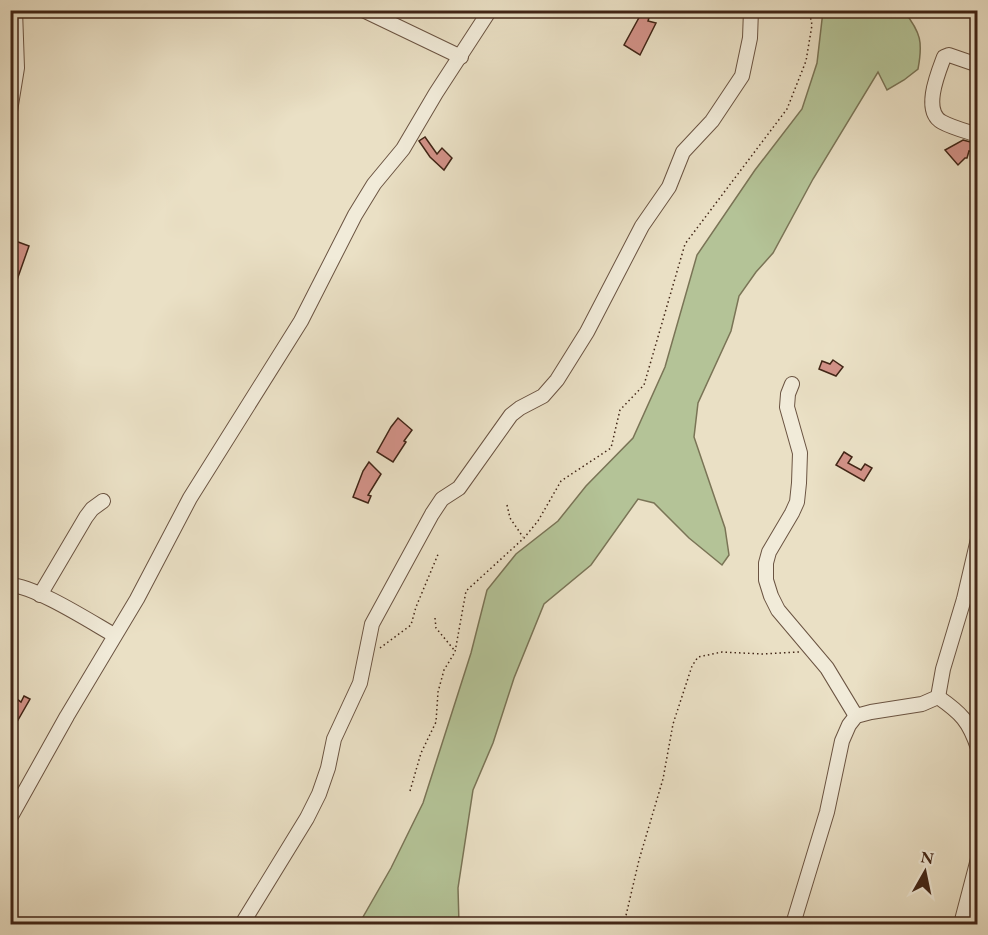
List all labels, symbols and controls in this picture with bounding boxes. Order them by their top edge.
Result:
north arrow [895,842,955,902]
text: N [919,846,935,869]

